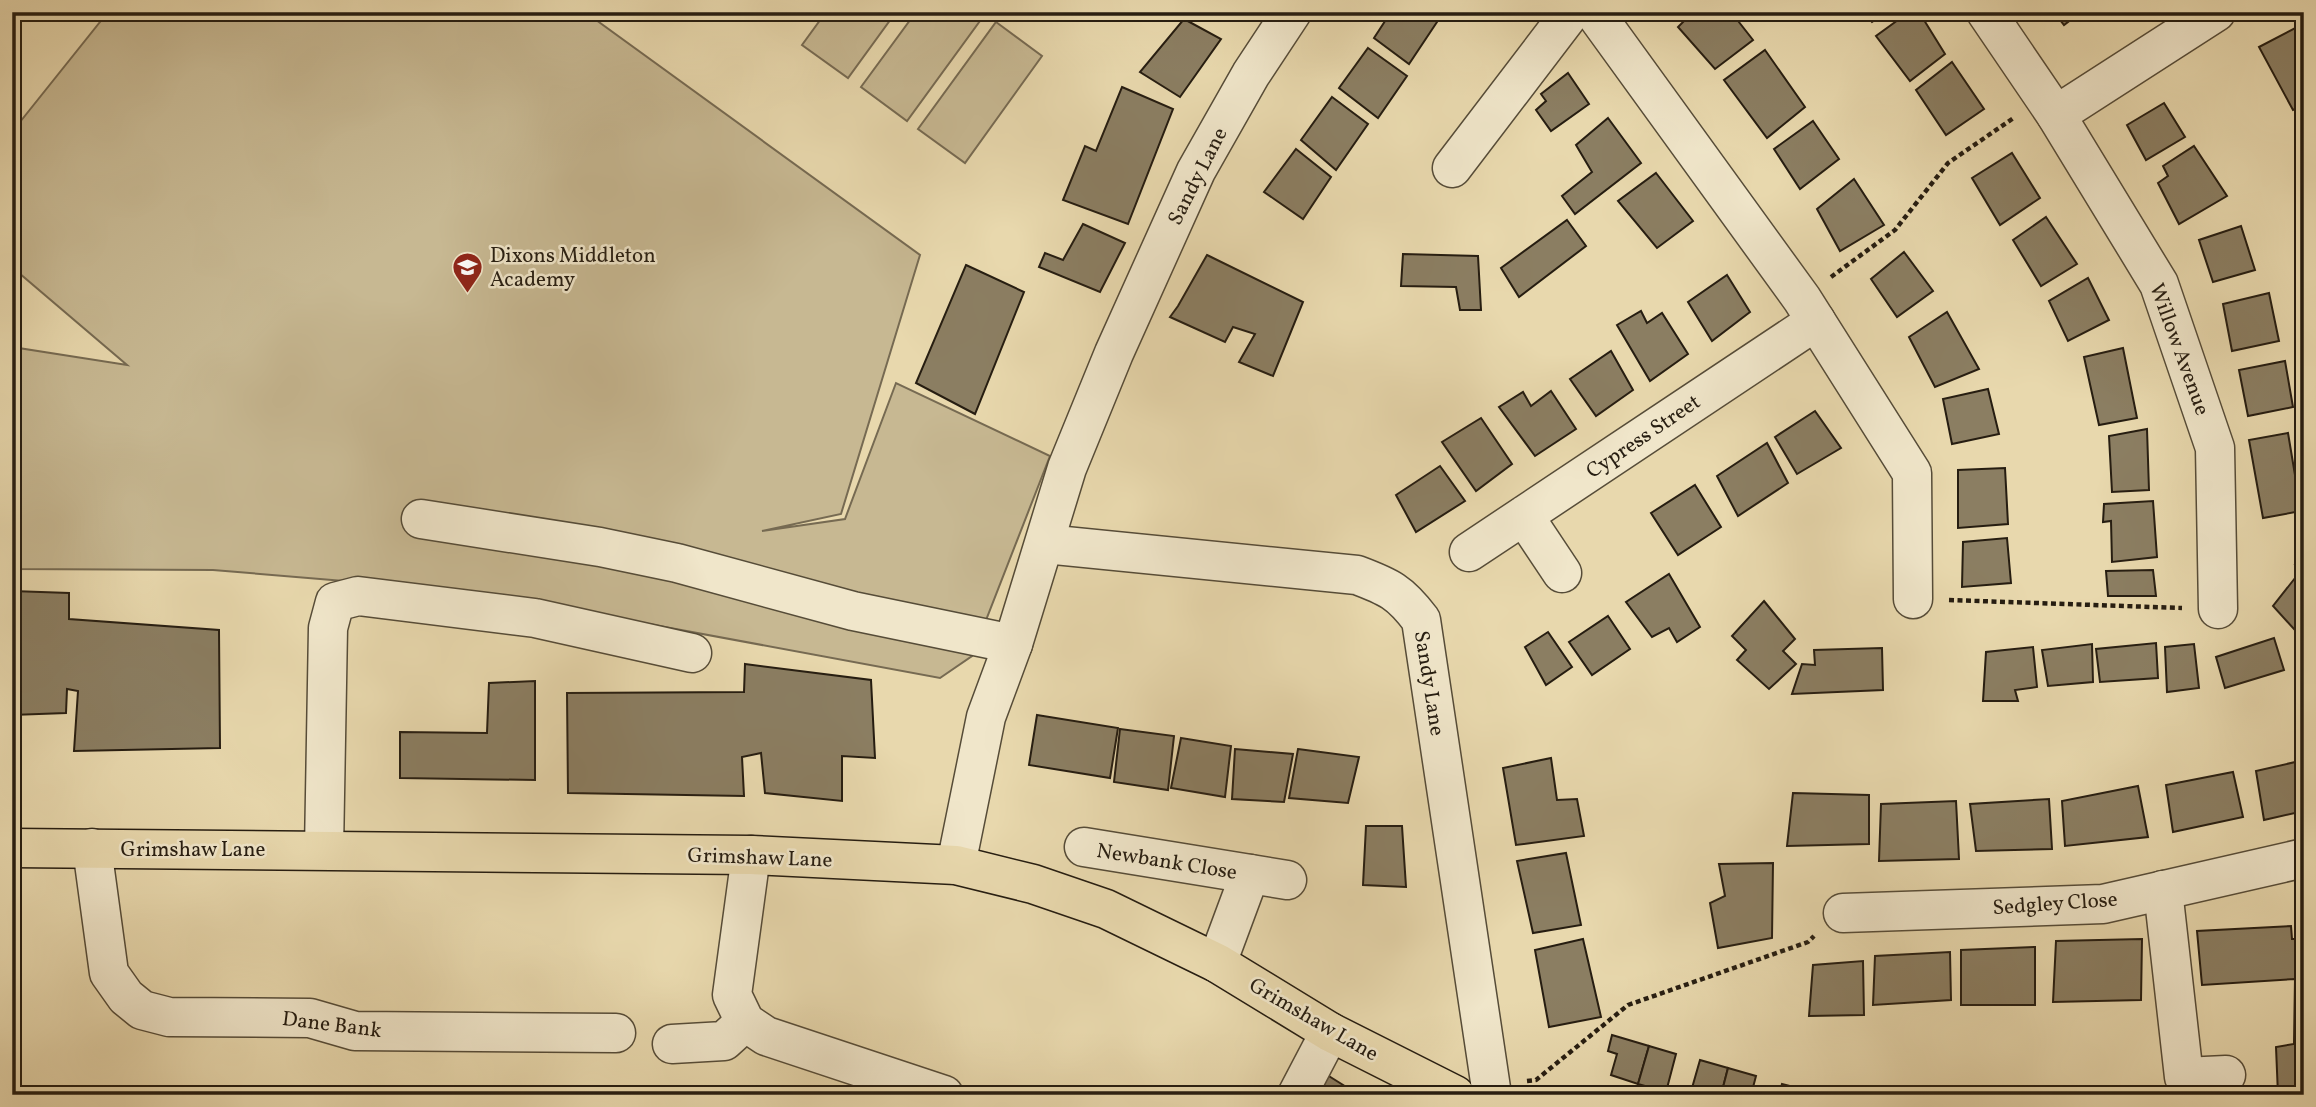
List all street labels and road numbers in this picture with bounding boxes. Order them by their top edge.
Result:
street label: Sandy Lane [1161,123,1235,231]
street label: Willow Avenue [2141,279,2216,420]
street label: Cypress Street [1581,388,1707,486]
street label: Sandy Lane [1406,629,1451,738]
street label: Grimshaw Lane [121,836,266,865]
street label: Newbank Close [1094,837,1239,888]
street label: Grimshaw Lane [687,841,833,876]
street label: Sedgley Close [1992,886,2119,923]
street label: Grimshaw Lane [1243,972,1383,1069]
street label: Dane Bank [280,1005,384,1046]

